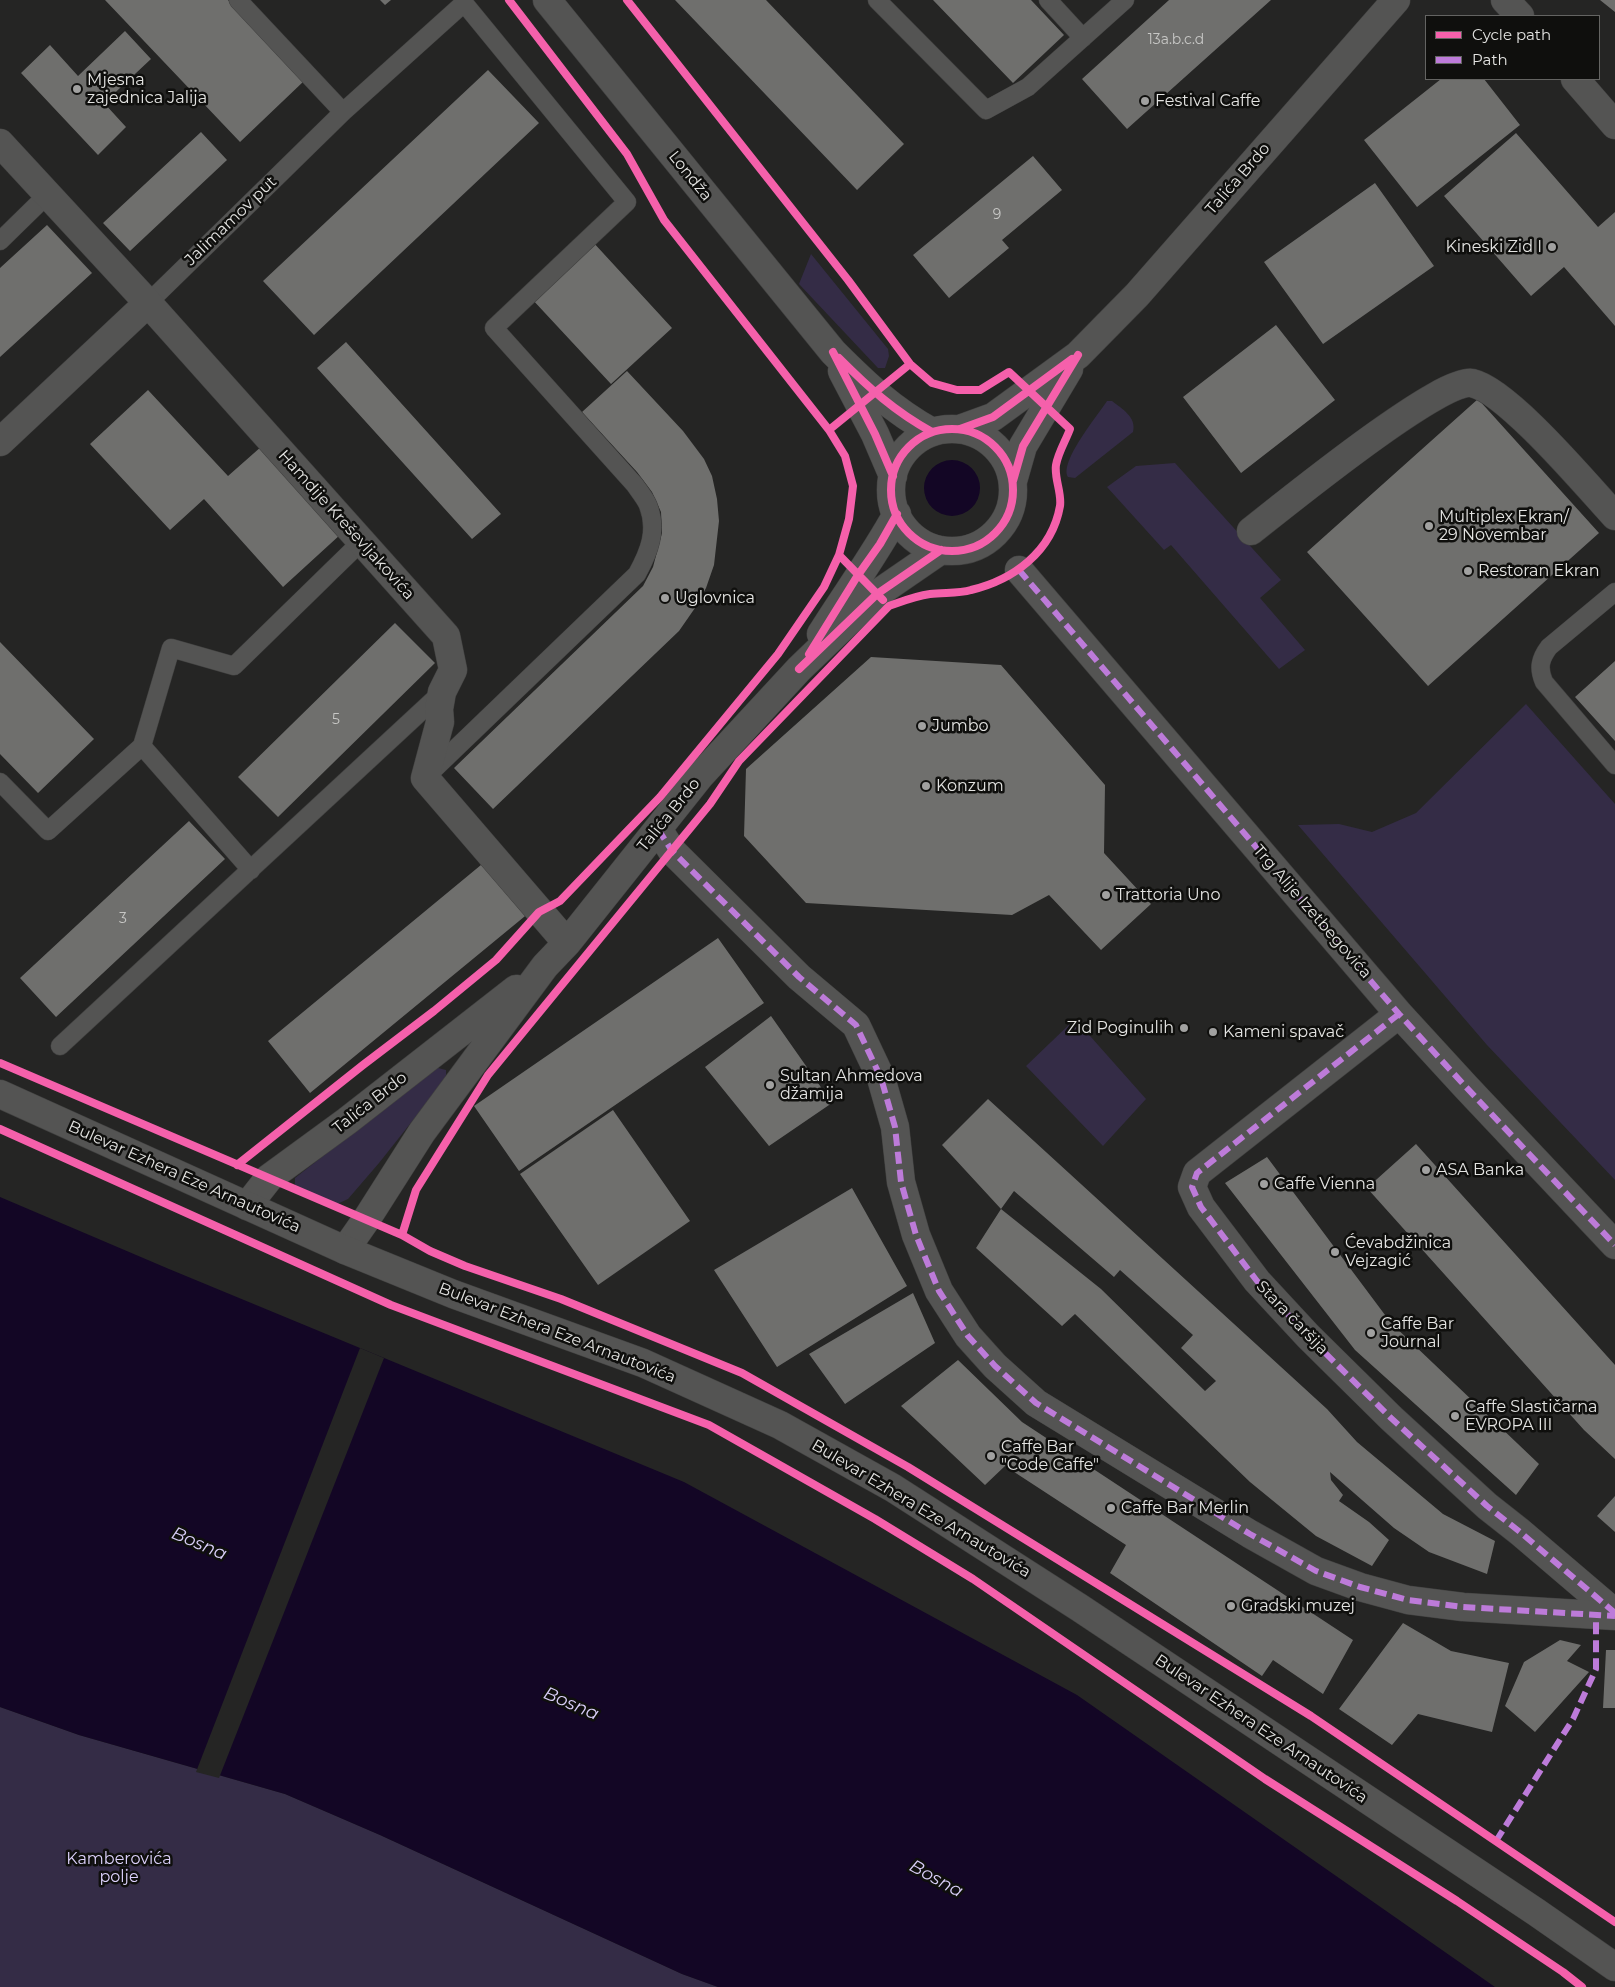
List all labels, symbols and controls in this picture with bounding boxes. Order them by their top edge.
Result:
legend [1425,15,1600,80]
text: Cycle path [1472,25,1551,44]
house number: 13a.b.c.d [1148,32,1204,48]
text: Path [1472,50,1508,69]
place label: Mjesna zajednica Jalija [87,70,207,108]
marker: Mjesna zajednica Jalija [71,83,83,95]
place label: Festival Caffe [1155,91,1260,111]
marker: Festival Caffe [1139,95,1151,107]
street label: Talića Brdo [1202,139,1274,219]
street label: Londža [664,147,716,205]
street label: Jalimamov put [181,172,281,270]
house number: 9 [993,207,1001,223]
place label: Kineski Zid I [1445,237,1542,257]
marker: Kineski Zid I [1546,241,1558,253]
street label: Hamdije Kreševljakovića [274,446,418,604]
place label: Multiplex Ekran/ 29 Novembar [1439,507,1569,545]
marker: Multiplex Ekran/ 29 Novembar [1423,520,1435,532]
place label: Restoran Ekran [1478,561,1600,581]
marker: Restoran Ekran [1462,565,1474,577]
place label: Uglovnica [675,588,755,608]
marker: Uglovnica [659,592,671,604]
house number: 5 [332,712,340,728]
place label: Jumbo [932,716,989,736]
marker: Jumbo [916,720,928,732]
street label: Talića Brdo [634,775,704,855]
place label: Konzum [936,776,1004,796]
marker: Konzum [920,780,932,792]
street label: Trg Alije Izetbegovića [1249,841,1375,983]
place label: Trattoria Uno [1116,885,1220,905]
marker: Trattoria Uno [1100,889,1112,901]
house number: 3 [119,911,127,927]
place label: Zid Poginulih [1067,1018,1174,1038]
marker: Zid Poginulih [1178,1022,1190,1034]
place label: Kameni spavač [1223,1022,1344,1042]
marker: Kameni spavač [1207,1026,1219,1038]
place label: Sultan Ahmedova džamija [780,1066,923,1104]
street label: Talića Brdo [329,1068,411,1138]
marker: Sultan Ahmedova džamija [764,1079,776,1091]
street label: Bulevar Ezhera Eze Arnautovića [65,1117,303,1237]
place label: ASA Banka [1436,1160,1524,1180]
marker: ASA Banka [1420,1164,1432,1176]
place label: Caffe Vienna [1274,1174,1375,1194]
marker: Caffe Vienna [1258,1178,1270,1190]
place label: Ćevabdžinica Vejzagić [1345,1233,1451,1271]
marker: Ćevabdžinica Vejzagić [1329,1246,1341,1258]
street label: Stara čaršija [1252,1277,1332,1359]
street label: Bulevar Ezhera Eze Arnautovića [436,1279,678,1387]
place label: Caffe Bar Journal [1381,1314,1454,1352]
marker: Caffe Bar Journal [1365,1327,1377,1339]
place label: Caffe Slastičarna EVROPA III [1465,1397,1597,1435]
marker: Caffe Slastičarna EVROPA III [1449,1410,1461,1422]
street label: Bulevar Ezhera Eze Arnautovića [808,1436,1034,1582]
place label: Caffe Bar "Code Caffe" [1001,1437,1099,1475]
marker: Caffe Bar "Code Caffe" [985,1450,997,1462]
place label: Caffe Bar Merlin [1121,1498,1249,1518]
marker: Caffe Bar Merlin [1105,1502,1117,1514]
water label: Bosna [168,1523,230,1565]
place label: Gradski muzej [1241,1596,1355,1616]
marker: Gradski muzej [1225,1600,1237,1612]
street label: Bulevar Ezhera Eze Arnautovića [1151,1651,1371,1807]
water label: Bosna [540,1683,602,1725]
park label: Kamberovića polje [66,1849,172,1887]
water label: Bosna [905,1855,967,1903]

